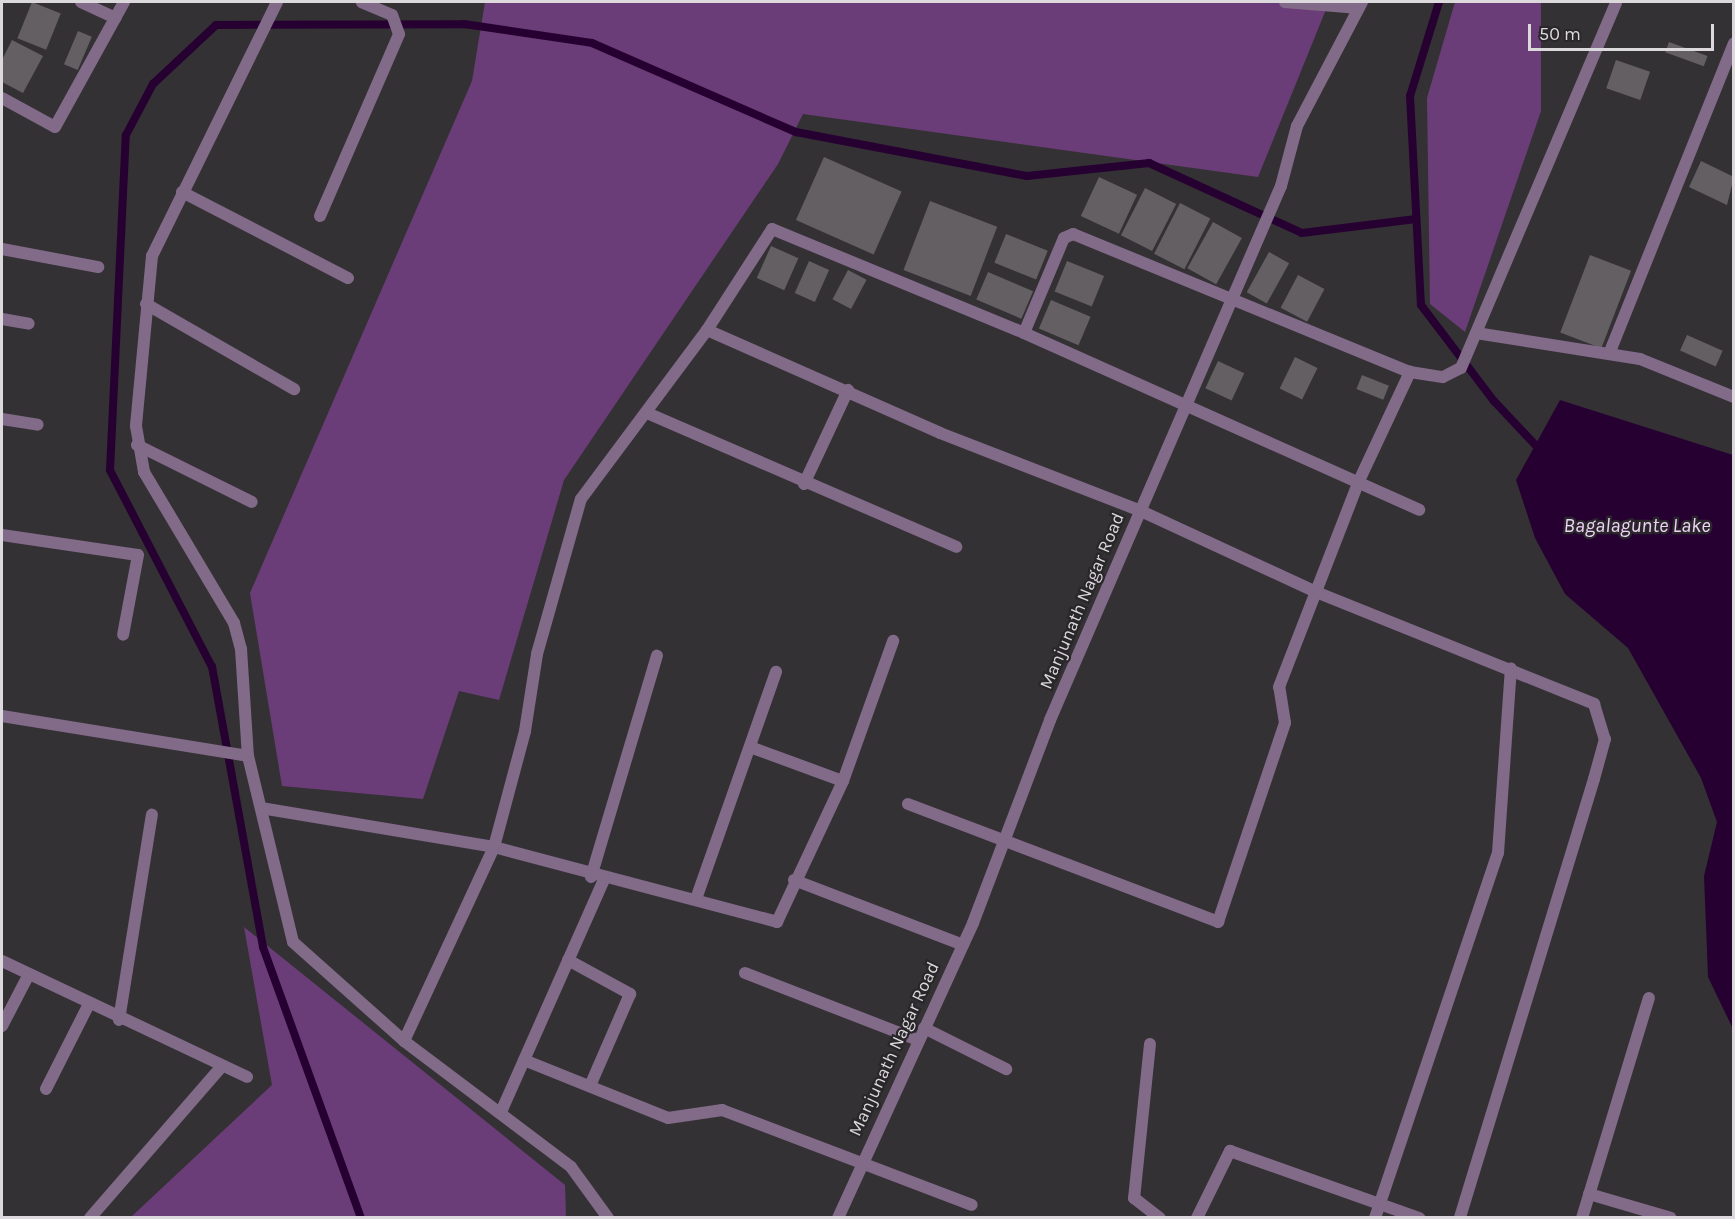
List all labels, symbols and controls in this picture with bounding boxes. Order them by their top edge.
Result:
scale bar [1531,12,1717,50]
text: 50 m [1539,23,1581,45]
street label: Manjunath Nagar Road [1035,509,1129,693]
water label: Bagalagunte Lake [1564,513,1710,537]
street label: Manjunath Nagar Road [844,958,944,1140]

